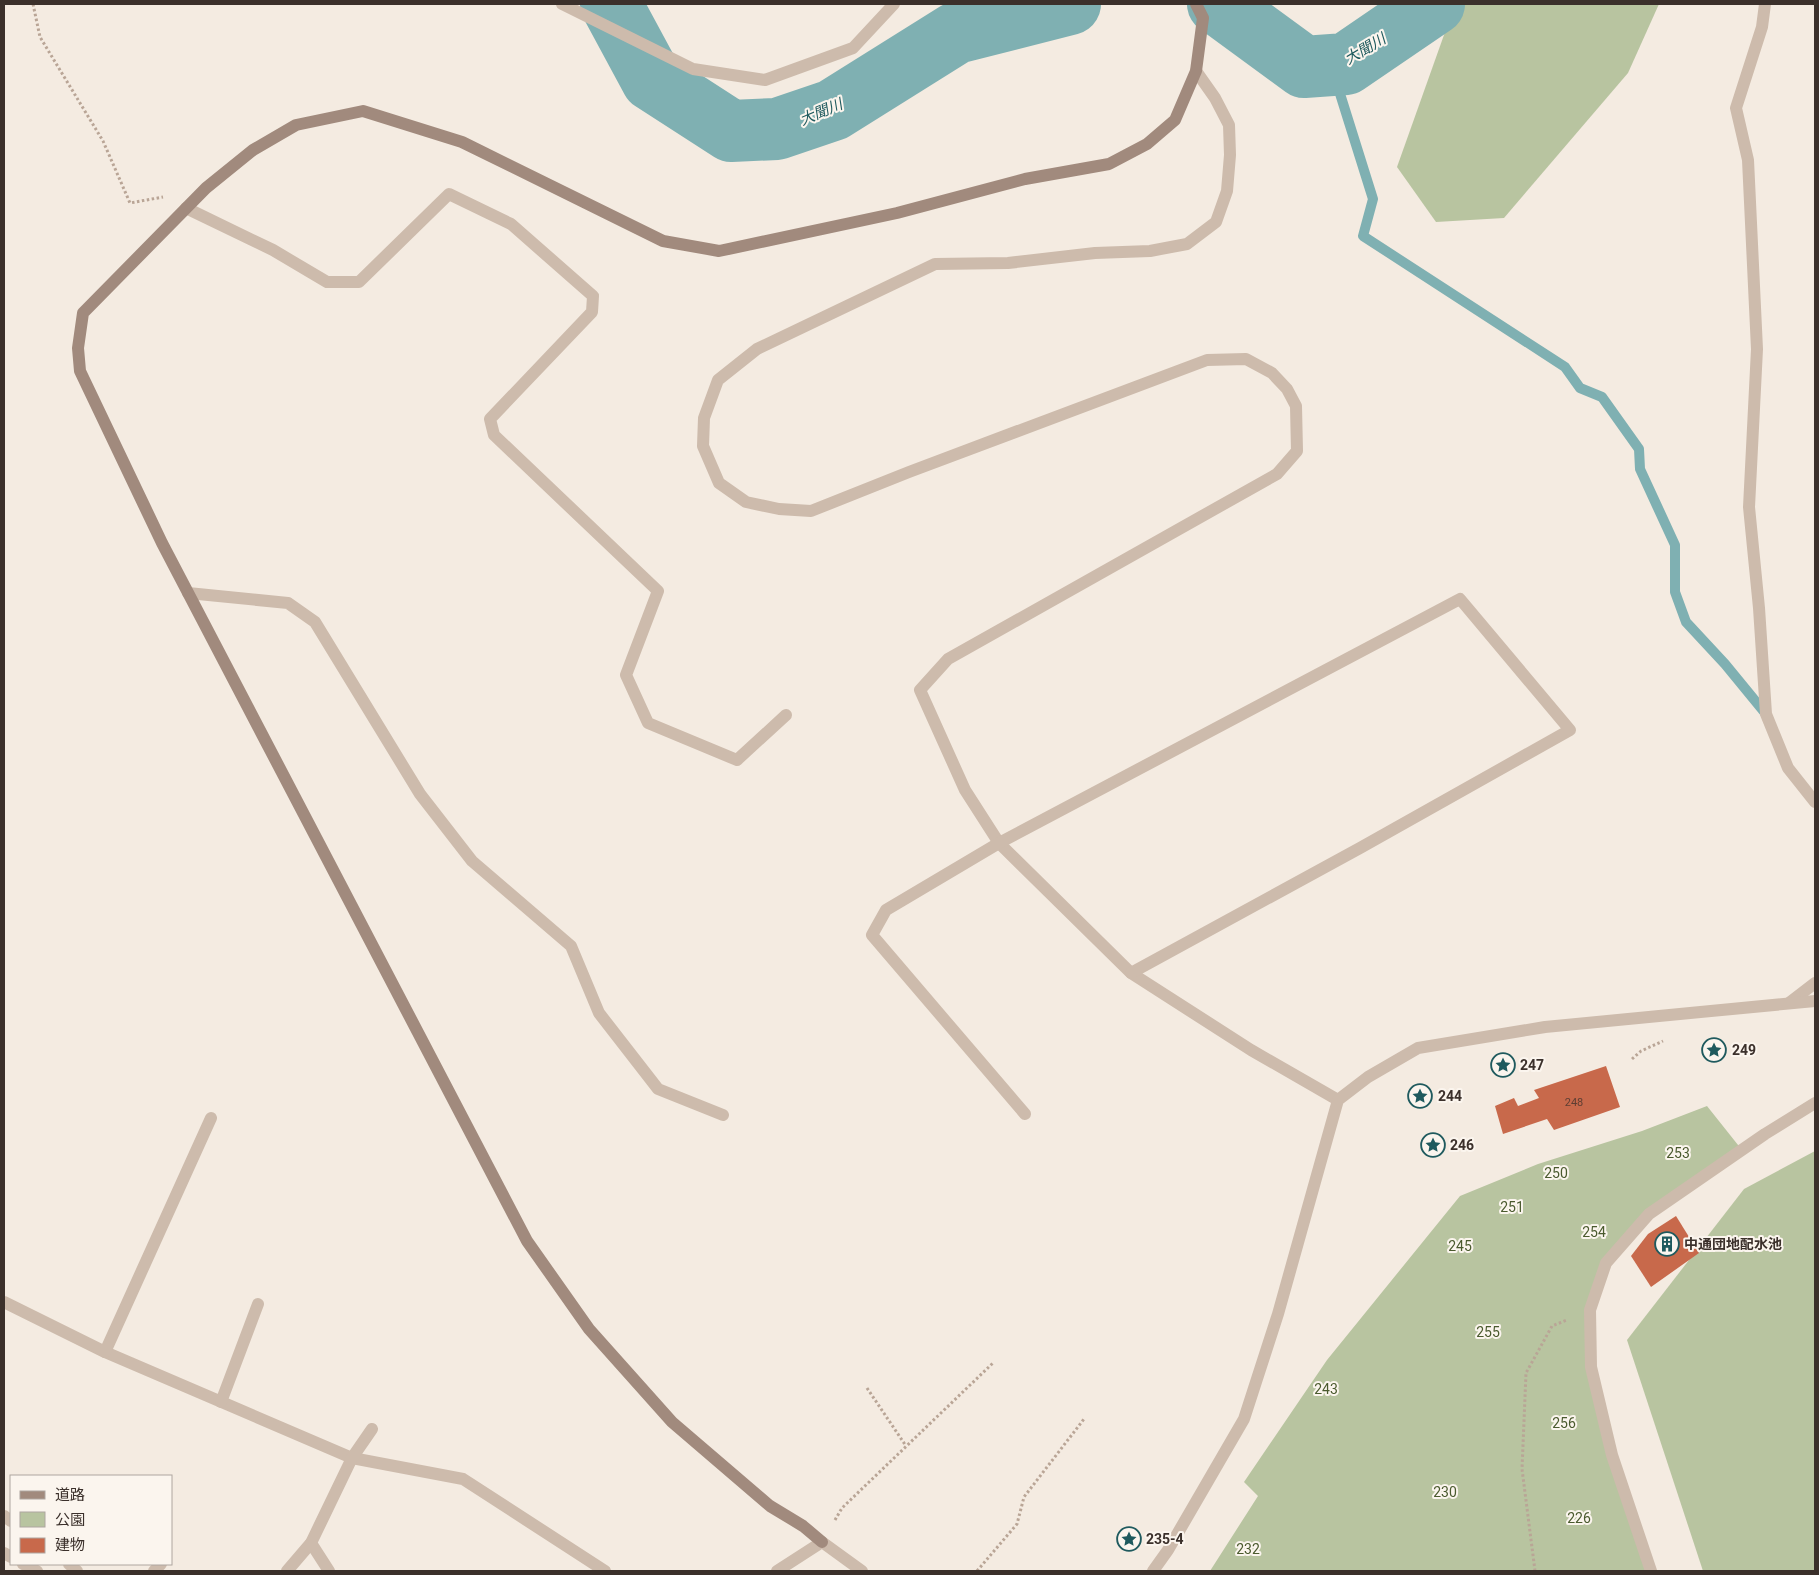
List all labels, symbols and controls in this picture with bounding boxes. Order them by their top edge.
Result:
water label: 大聞川 [1341,29,1391,68]
water label: 大聞川 [797,94,847,129]
place icon: 249 [1701,1037,1727,1063]
place label: 249 [1732,1042,1756,1058]
place icon: 247 [1490,1052,1516,1078]
place label: 247 [1520,1057,1544,1073]
place icon: 244 [1407,1083,1433,1109]
place label: 244 [1438,1088,1462,1104]
house number: 248 [1565,1096,1583,1109]
place icon: 246 [1420,1132,1446,1158]
place label: 246 [1450,1137,1474,1153]
park label: 253 [1666,1145,1690,1161]
park label: 250 [1544,1165,1568,1181]
park label: 251 [1500,1199,1524,1215]
park label: 254 [1582,1224,1606,1240]
building icon: 中通団地配水池 [1654,1231,1680,1257]
place label: 中通団地配水池 [1684,1236,1782,1252]
park label: 245 [1448,1238,1472,1254]
park label: 255 [1476,1324,1500,1340]
park label: 243 [1314,1381,1338,1397]
park label: 256 [1552,1415,1576,1431]
legend [10,1475,172,1565]
park label: 230 [1433,1484,1457,1500]
text: 道路 [55,1486,85,1504]
park label: 226 [1567,1510,1591,1526]
text: 公園 [55,1511,85,1529]
place icon: 235-4 [1116,1526,1142,1552]
place label: 235-4 [1146,1531,1184,1547]
text: 建物 [55,1536,85,1554]
park label: 232 [1236,1541,1260,1557]

